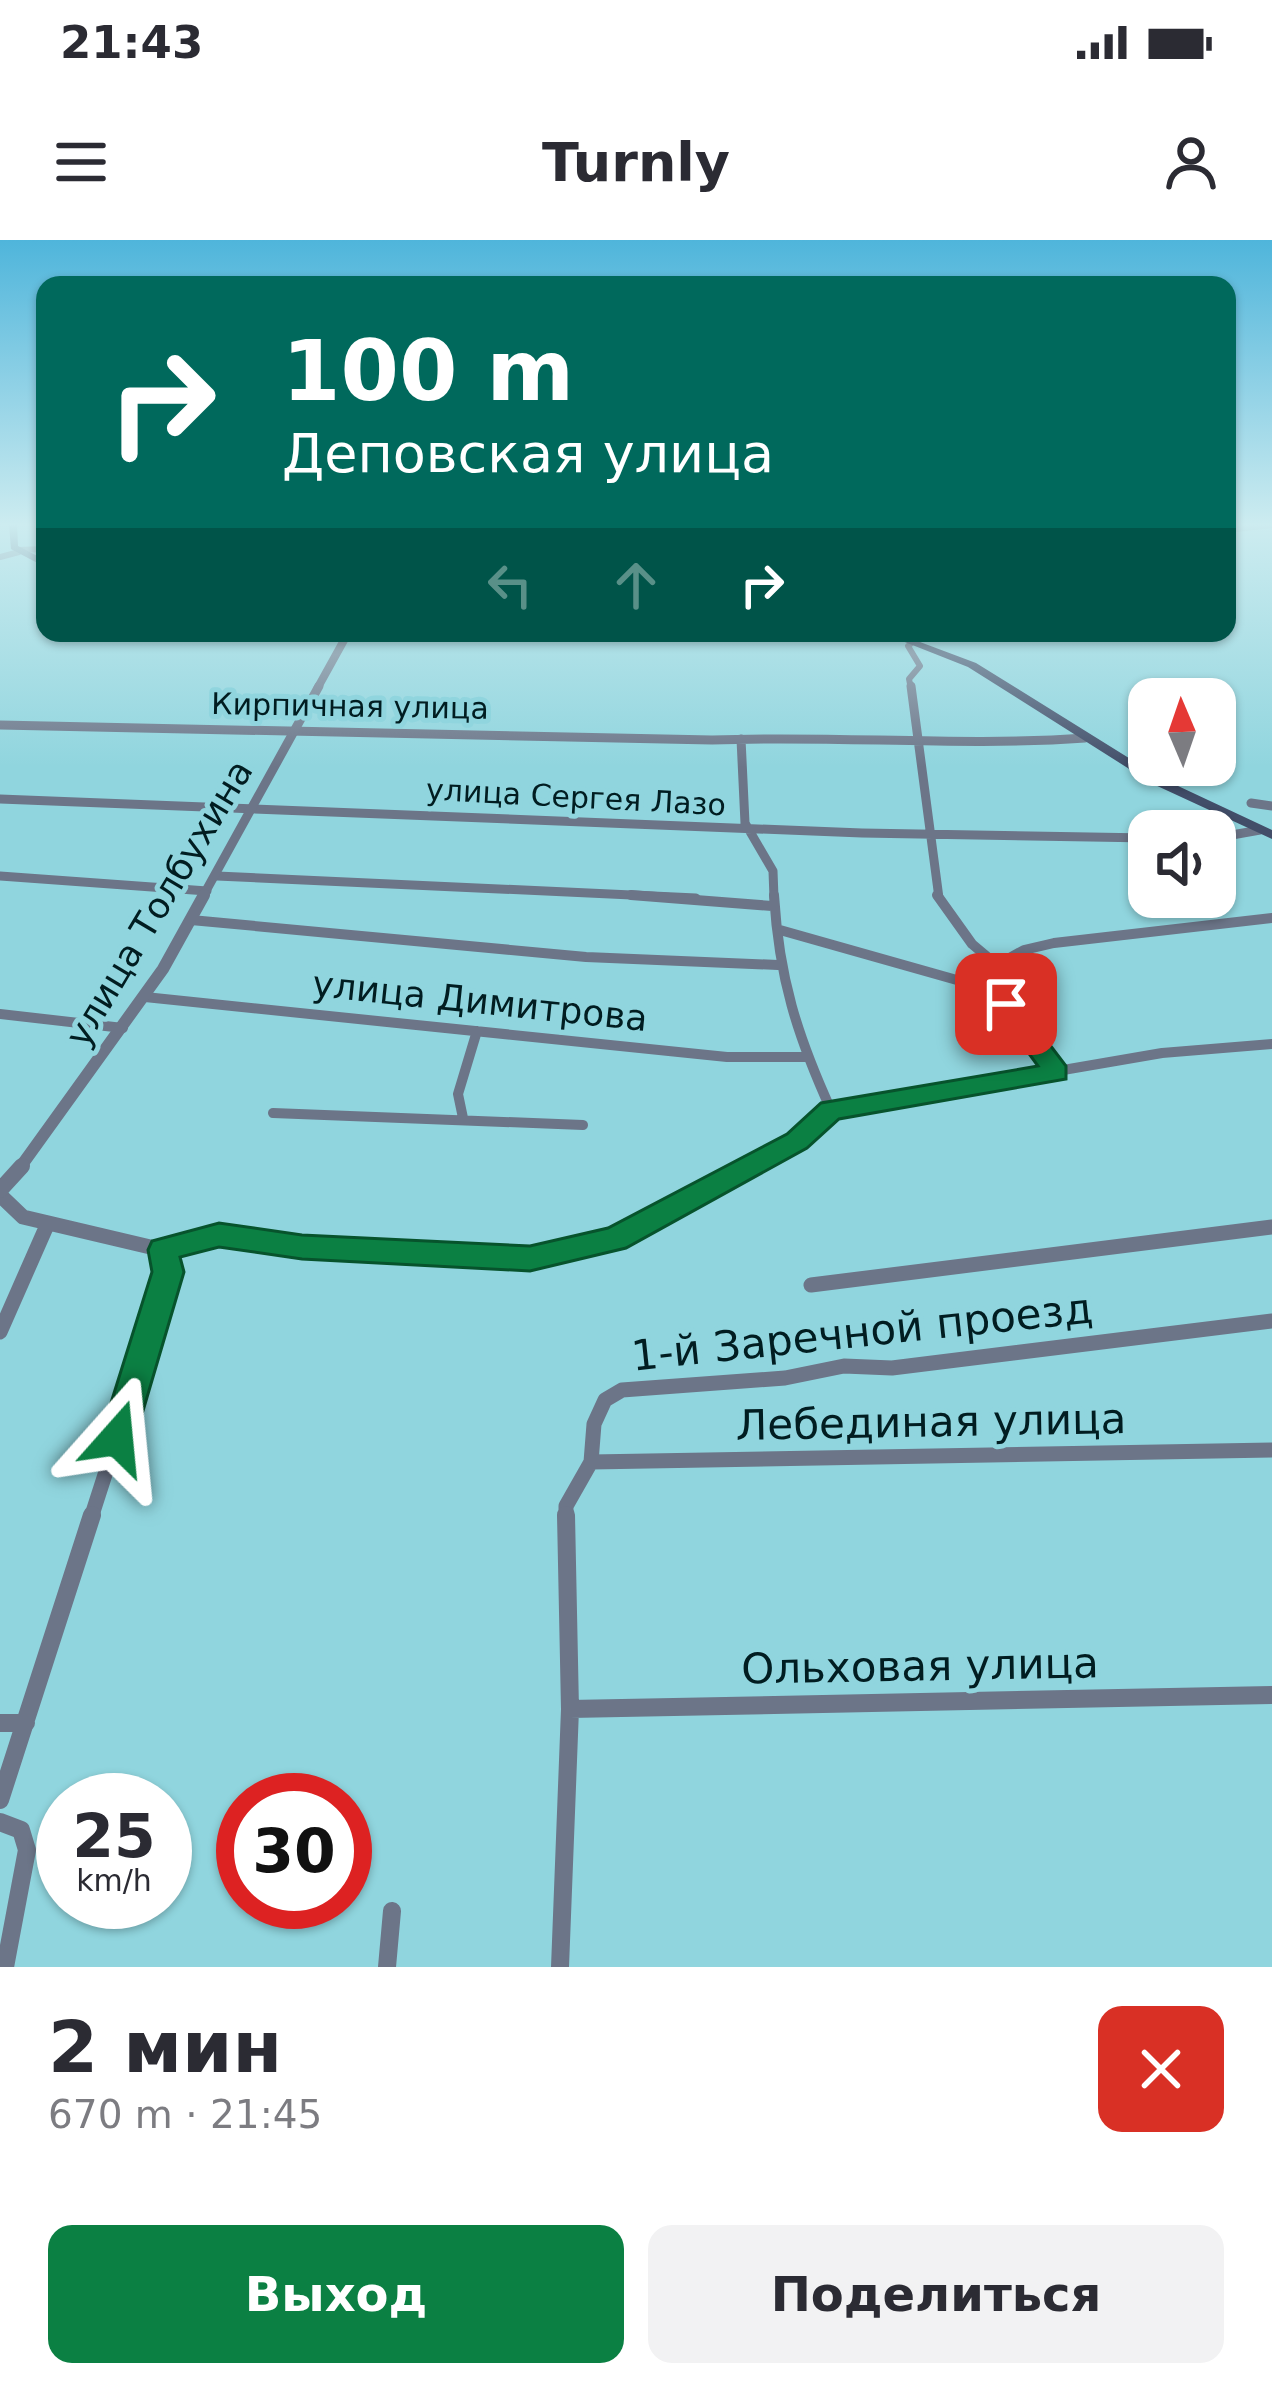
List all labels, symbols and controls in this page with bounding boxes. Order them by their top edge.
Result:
text: 21:43 [60,16,203,69]
icon: menu [48,129,114,195]
icon: person [1158,129,1224,195]
text: Turnly [542,131,730,194]
text: 100 m [282,322,574,420]
icon: right [84,324,240,480]
text: Деповская улица [282,422,774,485]
icon: left [477,552,543,618]
icon: ahead [603,552,669,618]
icon: right [729,552,795,618]
north arrow [1128,678,1236,786]
map controls [1128,678,1236,918]
street label: Кирпичная улица [211,686,489,726]
street label: улица Толбухина [57,752,261,1054]
street label: улица Сергея Лазо [425,772,727,822]
button: sound [1128,810,1236,918]
pin [955,953,1057,1055]
street label: улица Димитрова [310,963,650,1039]
icon: arrive [973,971,1039,1037]
street label: 1-й Заречной проезд [629,1283,1095,1381]
position arrow [54,1375,180,1501]
street label: Лебединая улица [735,1394,1127,1450]
street label: Ольховая улица [741,1638,1099,1694]
speed limit sign: 30 [216,1773,372,1929]
text: 25 [72,1801,156,1871]
text: km/h [76,1863,152,1898]
text: 2 мин [48,2005,282,2089]
button: close [1098,2006,1224,2132]
text: 670 m · 21:45 [48,2092,322,2137]
button: Выход [48,2225,624,2363]
button: Поделиться [648,2225,1224,2363]

